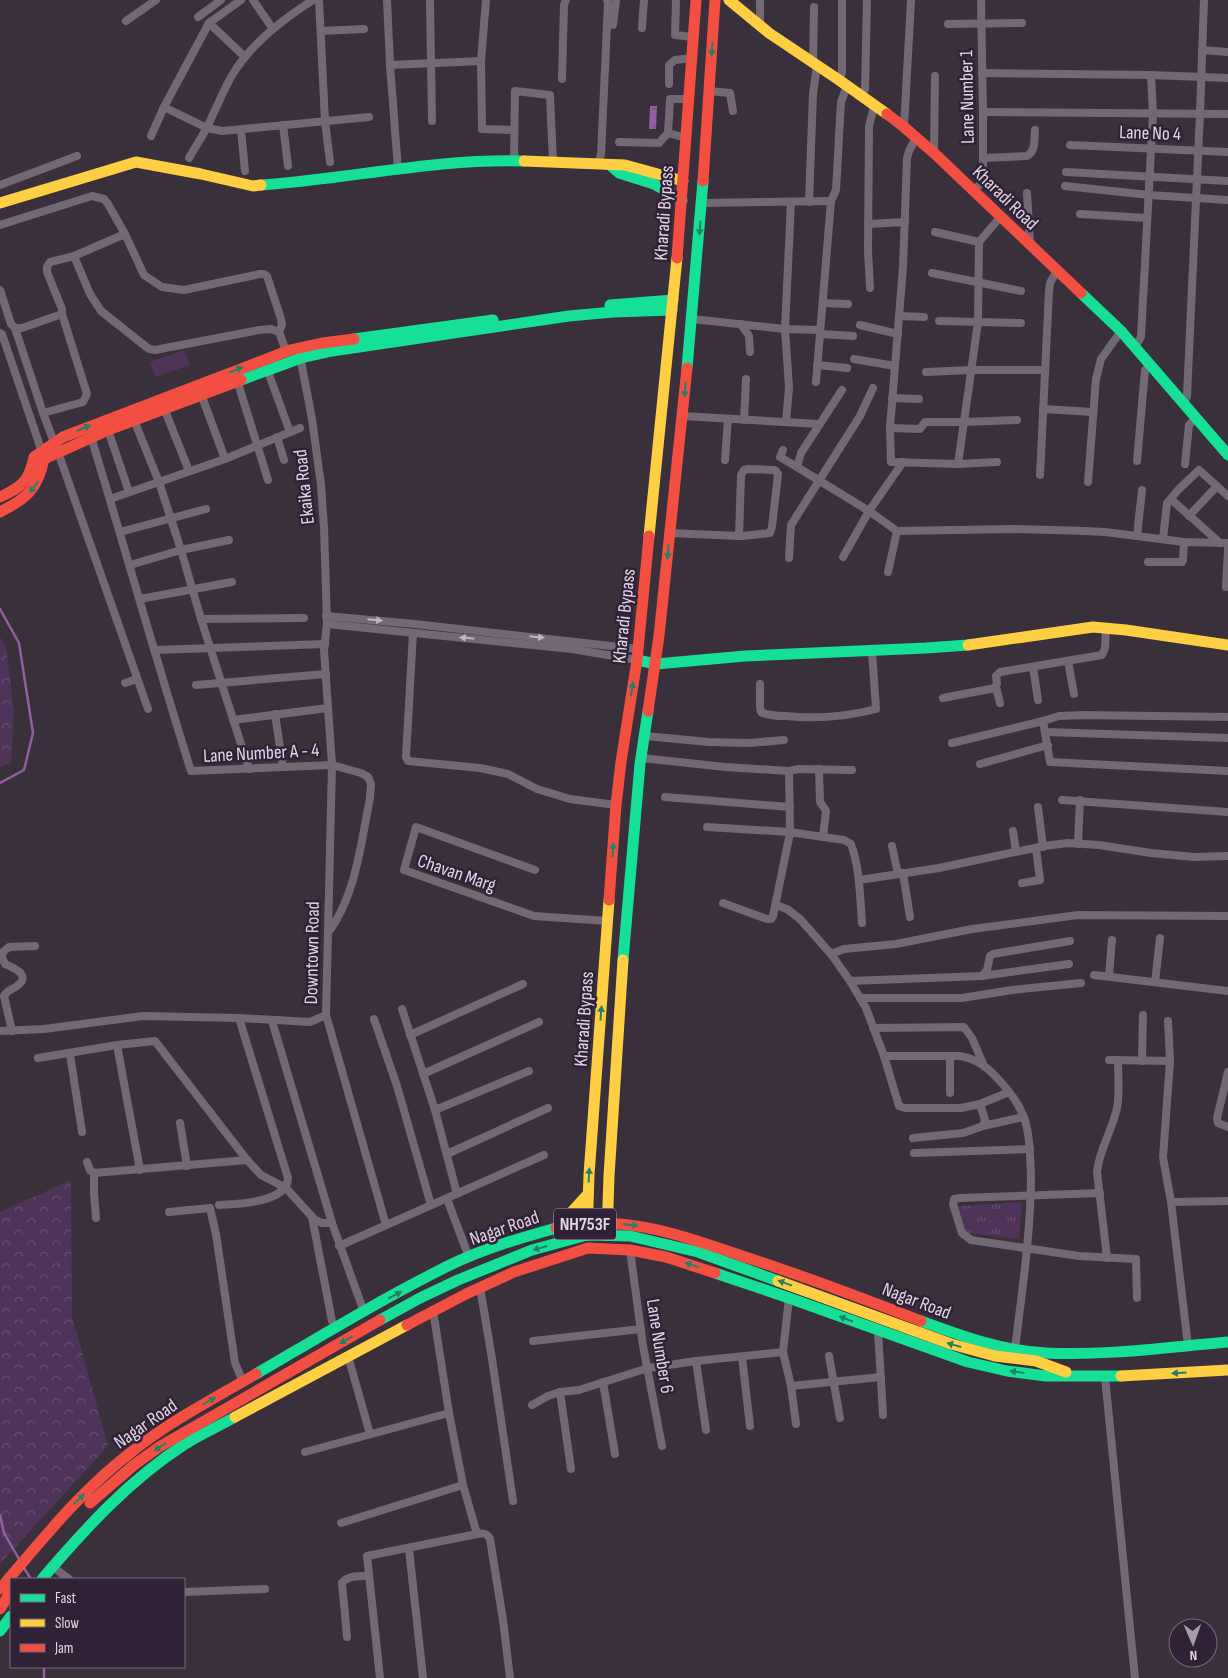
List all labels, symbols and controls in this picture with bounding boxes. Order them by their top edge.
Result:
one-way arrow [707,41,715,57]
street label: Lane Number 1 [955,50,980,144]
street label: Lane No 4 [1119,121,1181,146]
street label: Kharadi Road [967,161,1043,235]
street label: Kharadi Bypass [650,165,679,261]
one-way arrow [696,221,704,237]
one-way arrow [229,366,244,374]
one-way arrow [681,382,689,398]
one-way arrow [77,424,91,432]
street label: Ekaika Road [289,448,320,525]
one-way arrow [28,480,39,493]
one-way arrow [664,544,672,560]
street label: Kharadi Bypass [608,567,641,665]
one-way arrow [367,617,383,625]
one-way arrow [529,633,545,641]
one-way arrow [459,634,475,642]
one-way arrow [629,681,637,697]
street label: Lane Number A - 4 [203,739,320,768]
one-way arrow [610,842,618,858]
street label: Chavan Marg [414,849,499,898]
street label: Downtown Road [300,901,325,1005]
street label: Kharadi Bypass [570,971,599,1067]
one-way arrow [597,1004,605,1020]
one-way arrow [585,1166,593,1182]
street label: Nagar Road [467,1206,542,1251]
road number: NH753F [554,1208,616,1240]
one-way arrow [623,1221,639,1229]
one-way arrow [532,1244,547,1252]
one-way arrow [685,1261,700,1269]
street label: Nagar Road [879,1278,954,1325]
one-way arrow [777,1279,792,1287]
one-way arrow [388,1291,403,1299]
street label: Lane Number 6 [641,1297,678,1395]
one-way arrow [838,1315,853,1323]
one-way arrow [339,1335,352,1344]
one-way arrow [947,1340,962,1348]
one-way arrow [1009,1368,1025,1376]
one-way arrow [1171,1369,1187,1377]
street label: Nagar Road [110,1394,182,1454]
one-way arrow [202,1397,215,1406]
one-way arrow [153,1442,166,1452]
one-way arrow [73,1493,85,1505]
legend [10,1578,185,1668]
text: Fast [55,1589,77,1608]
text: Slow [55,1614,79,1633]
north arrow [1168,1618,1218,1668]
text: Jam [54,1639,73,1658]
text: N [1189,1647,1197,1664]

